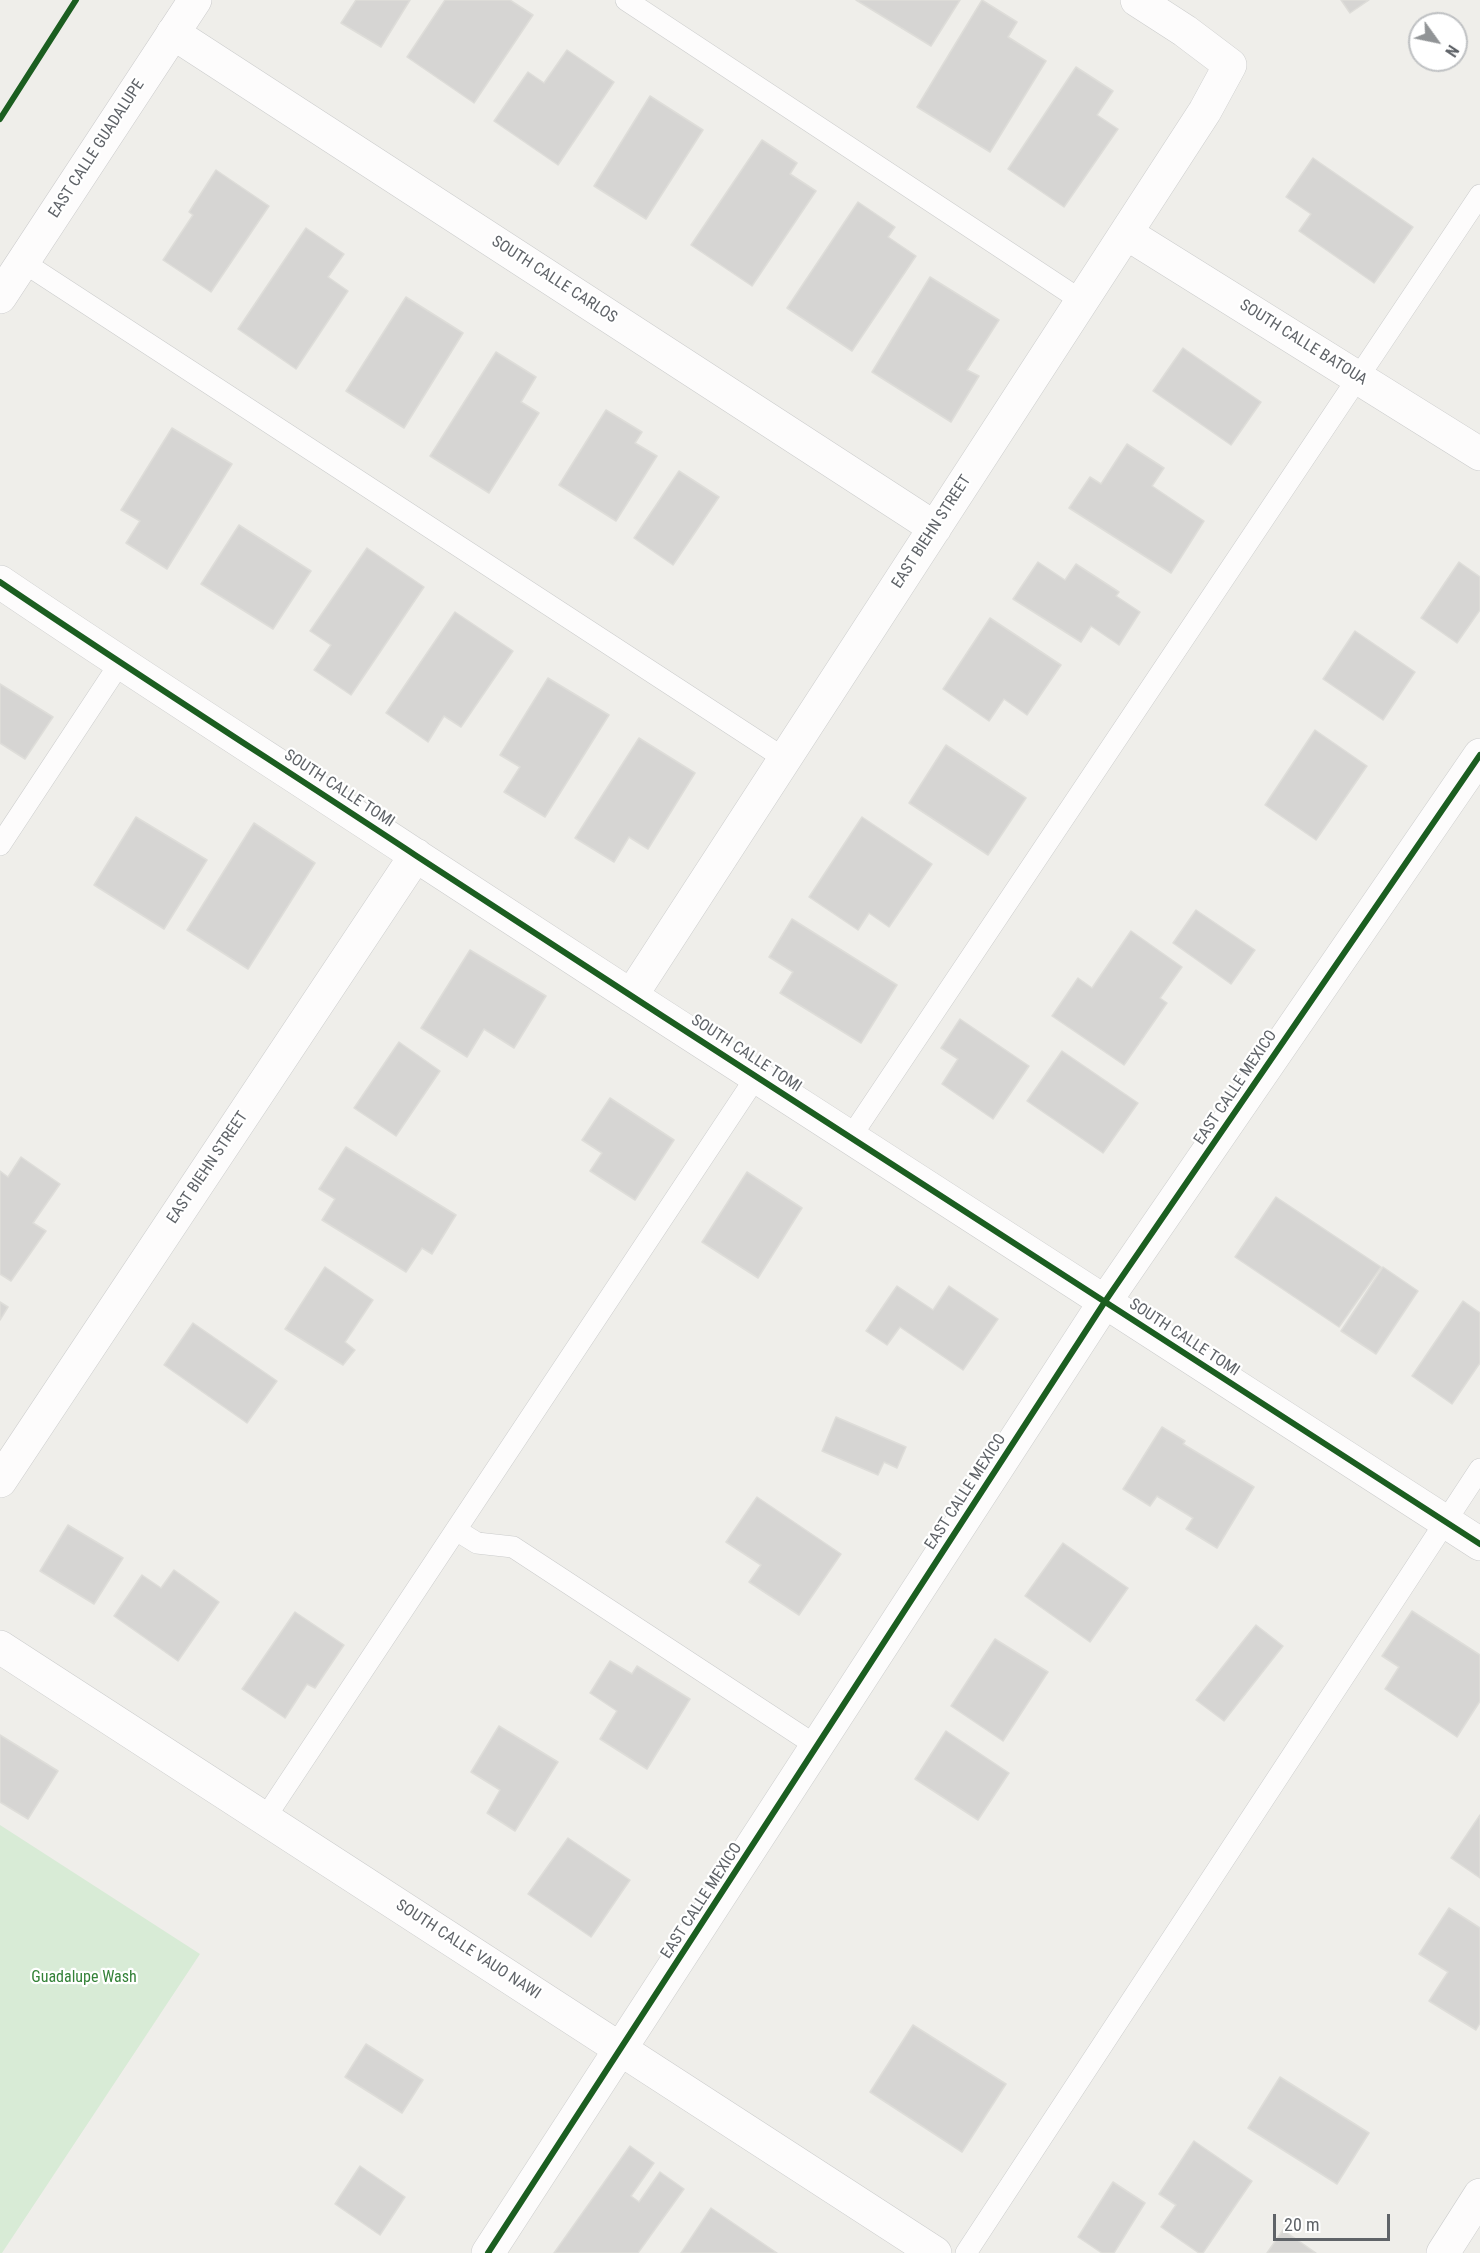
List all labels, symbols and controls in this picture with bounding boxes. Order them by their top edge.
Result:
north arrow [1408,12,1468,72]
text: N [1441,42,1462,60]
street label: EAST CALLE GUADALUPE [45,76,149,222]
street label: SOUTH CALLE CARLOS [488,232,620,328]
street label: SOUTH CALLE BATOUA [1236,296,1370,390]
street label: EAST BIEHN STREET [888,472,976,592]
street label: SOUTH CALLE TOMI [280,746,398,832]
street label: SOUTH CALLE TOMI [687,1011,805,1097]
street label: EAST CALLE MEXICO [1191,1027,1281,1149]
street label: EAST BIEHN STREET [163,1108,253,1228]
street label: SOUTH CALLE TOMI [1125,1295,1243,1381]
street label: EAST CALLE MEXICO [921,1431,1011,1553]
street label: EAST CALLE MEXICO [657,1840,747,1962]
street label: SOUTH CALLE VAUO NAWI [392,1896,544,2004]
park label: Guadalupe Wash [31,1968,137,1988]
scale bar [1276,2202,1393,2240]
text: 20 m [1284,2214,1319,2235]

